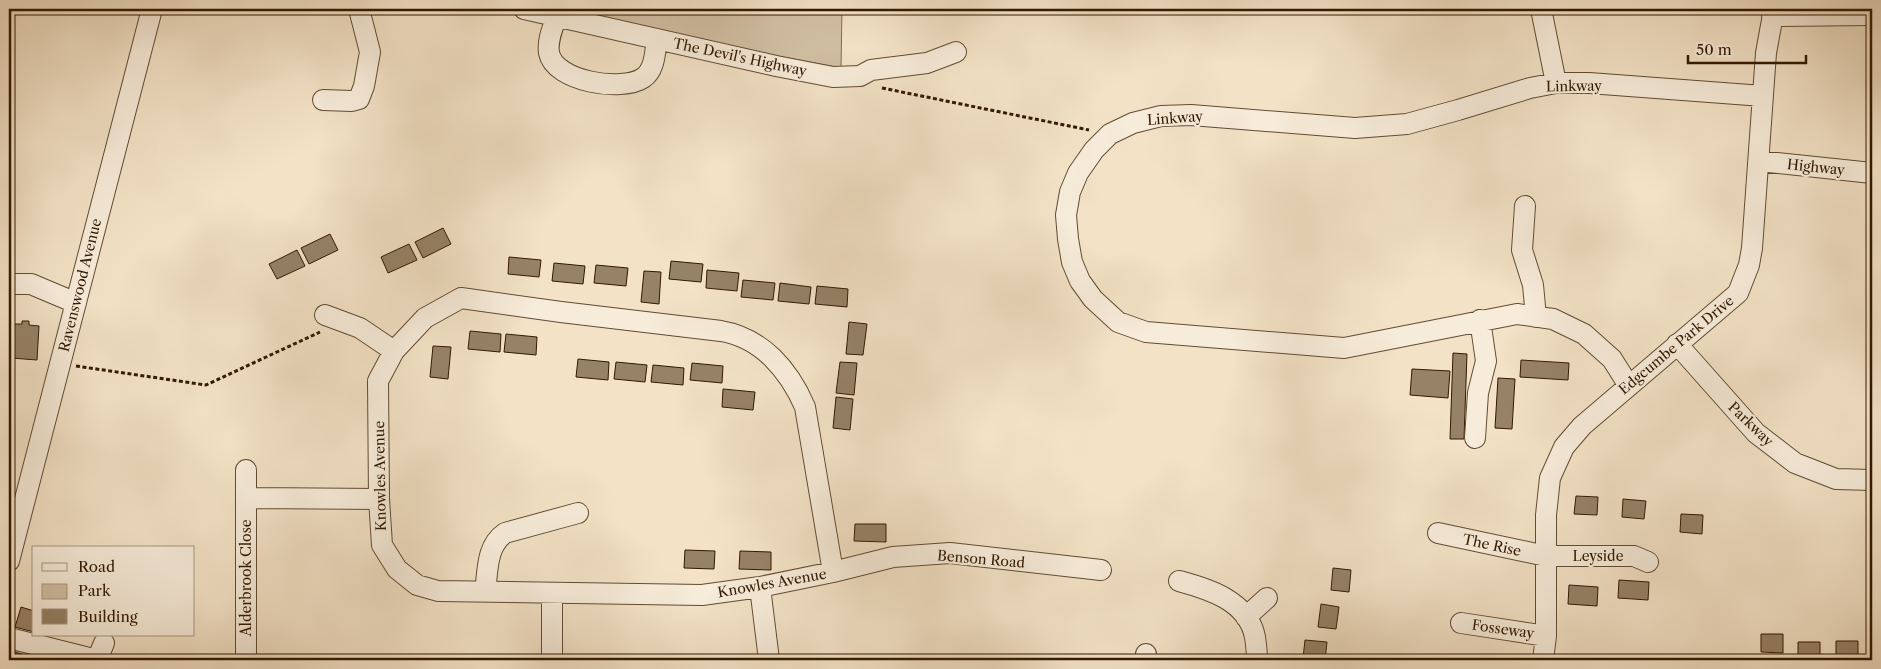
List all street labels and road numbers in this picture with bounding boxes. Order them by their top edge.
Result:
street label: The Devil's Highway [671,34,809,80]
street label: Linkway [1546,77,1602,95]
street label: Linkway [1146,107,1204,129]
street label: Highway [1786,155,1846,179]
street label: Ravenswood Avenue [55,216,105,354]
street label: Edgcumbe Park Drive [1615,291,1737,398]
street label: Parkway [1725,398,1778,450]
street label: Knowles Avenue [370,420,390,531]
street label: Alderbrook Close [237,519,255,638]
street label: The Rise [1461,530,1523,560]
street label: Benson Road [936,546,1026,572]
street label: Leyside [1573,547,1624,565]
street label: Knowles Avenue [716,565,828,601]
street label: Fosseway [1471,616,1536,642]

